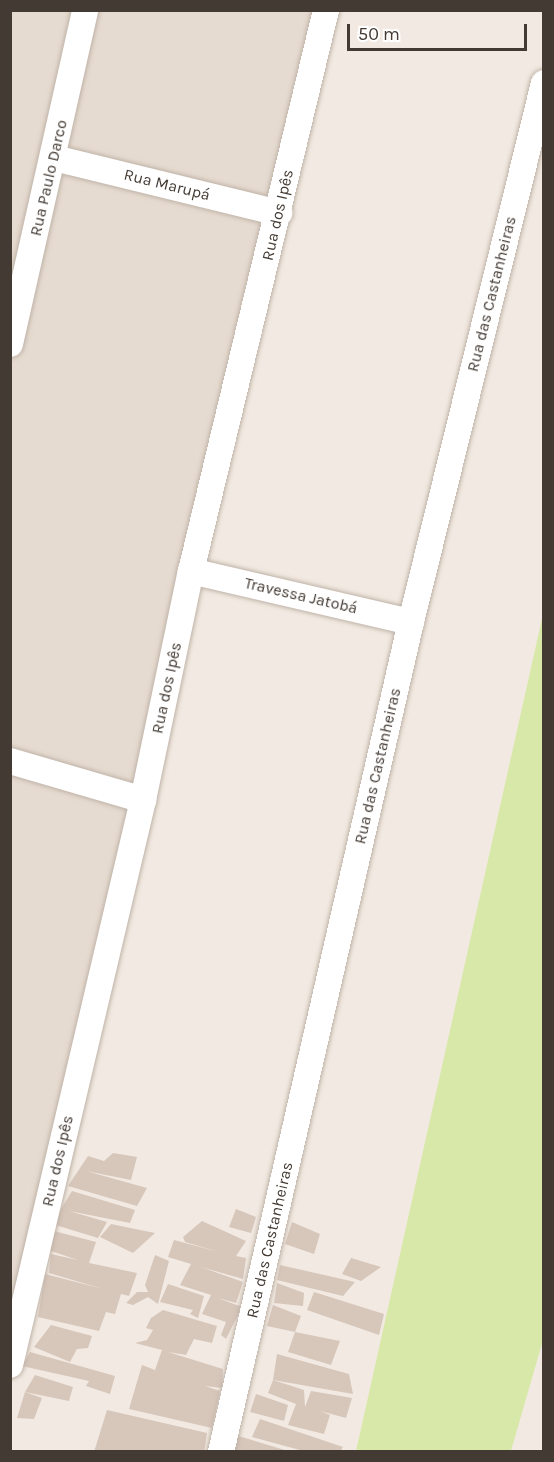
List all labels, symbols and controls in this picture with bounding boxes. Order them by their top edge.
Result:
scale bar [350,12,530,50]
text: 50 m [358,23,400,45]
street label: Rua Paulo Darco [26,118,72,238]
street label: Rua Marupá [122,165,212,205]
street label: Rua dos Ipês [258,168,298,262]
street label: Rua das Castanheiras [463,214,521,374]
street label: Travessa Jatobá [243,574,359,618]
street label: Rua dos Ipês [148,641,186,735]
street label: Rua das Castanheiras [351,686,405,846]
street label: Rua dos Ipês [38,1114,78,1208]
street label: Rua das Castanheiras [243,1160,297,1320]

